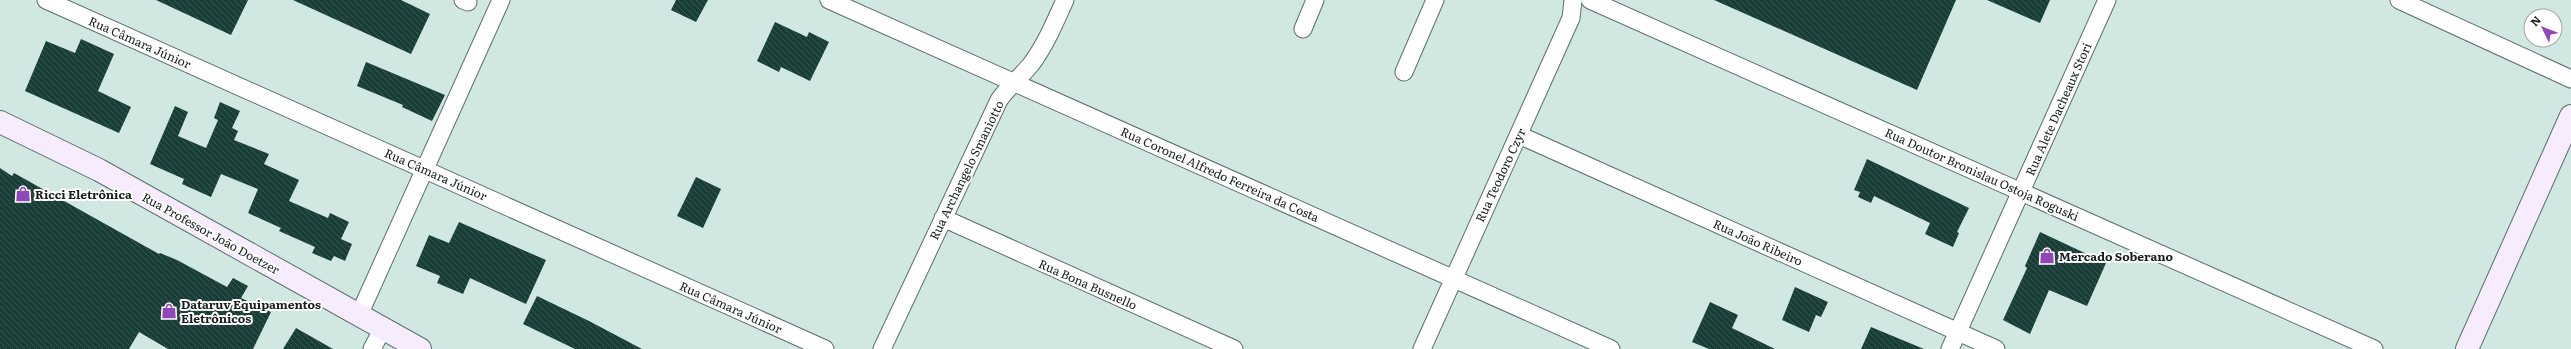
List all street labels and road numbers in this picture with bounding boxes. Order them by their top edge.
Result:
street label: Rua Câmara Júnior [86,11,194,73]
street label: Rua Alete Dacheaux Stori [2021,40,2095,178]
street label: Rua Archangelo Smaniotto [924,97,1008,243]
street label: Rua Coronel Alfredo Ferreira da Costa [1118,122,1323,226]
street label: Rua Doutor Bronislau Ostoja Roguski [1882,123,2082,225]
street label: Rua Teodoro Czyr [1470,125,1530,225]
street label: Rua Câmara Júnior [382,143,490,205]
street label: Rua Professor João Doetzer [139,188,283,279]
street label: Rua João Ribeiro [1710,214,1806,270]
street label: Rua Bona Busnello [1036,254,1140,314]
street label: Rua Câmara Júnior [677,276,785,338]

